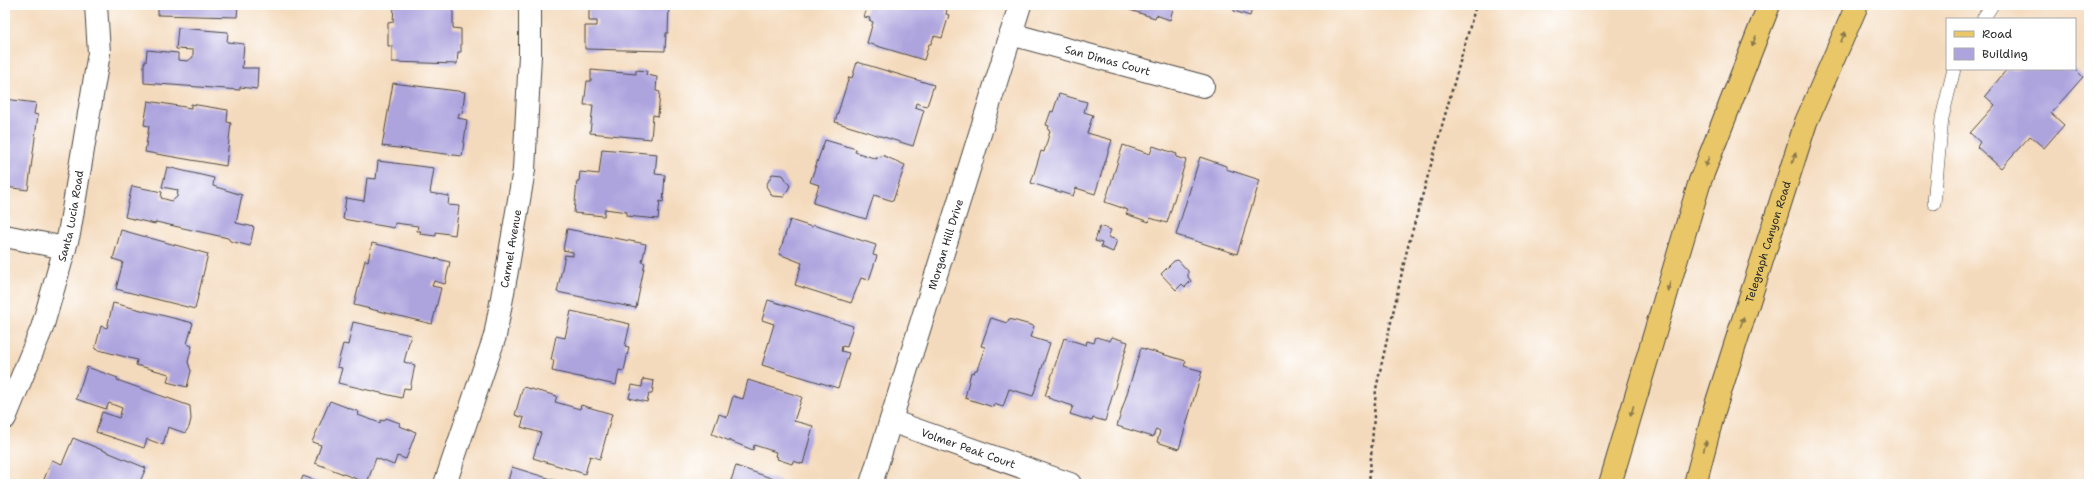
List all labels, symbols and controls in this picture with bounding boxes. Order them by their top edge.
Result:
legend [1946,18,2076,70]
text: Road [1982,26,2013,42]
one-way arrow [1840,32,1846,43]
one-way arrow [1751,35,1757,46]
street label: San Dimas Court [1063,41,1152,79]
text: Building [1982,46,2028,62]
one-way arrow [1791,152,1797,164]
one-way arrow [1704,157,1710,169]
street label: Santa Lucia Road [54,169,87,264]
street label: Telegraph Canyon Road [1741,179,1794,304]
street label: Morgan Hill Drive [924,197,967,292]
street label: Carmel Avenue [496,208,525,289]
one-way arrow [1666,281,1672,293]
one-way arrow [1740,316,1746,328]
one-way arrow [1629,405,1635,417]
street label: Volmer Peak Court [919,425,1018,472]
one-way arrow [1702,440,1708,452]

